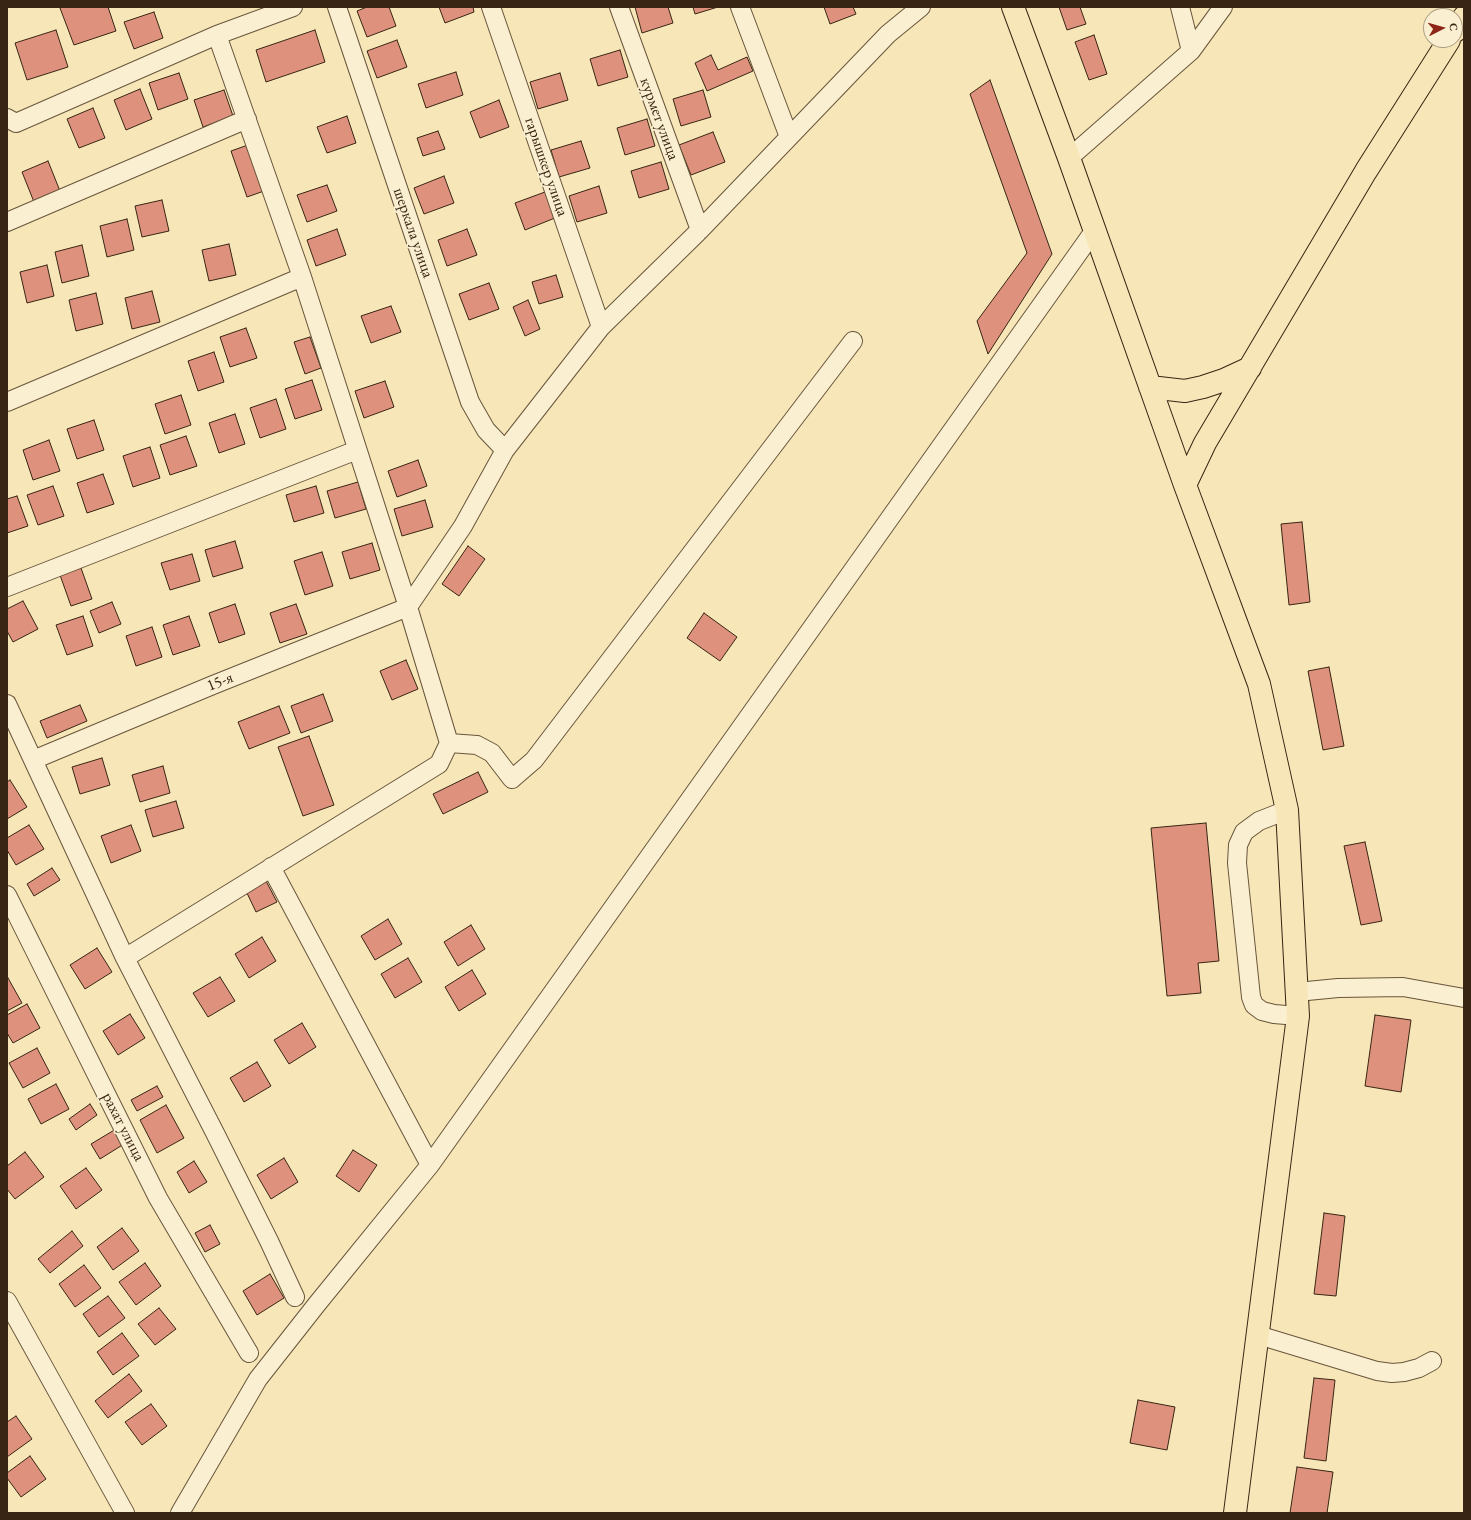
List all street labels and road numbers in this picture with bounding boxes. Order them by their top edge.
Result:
street label: курмет улица [635,75,683,163]
street label: гарышкер улица [520,115,572,219]
street label: шеркала улица [389,185,437,281]
street label: 15-я [204,668,236,696]
street label: рахат улица [98,1089,148,1165]

